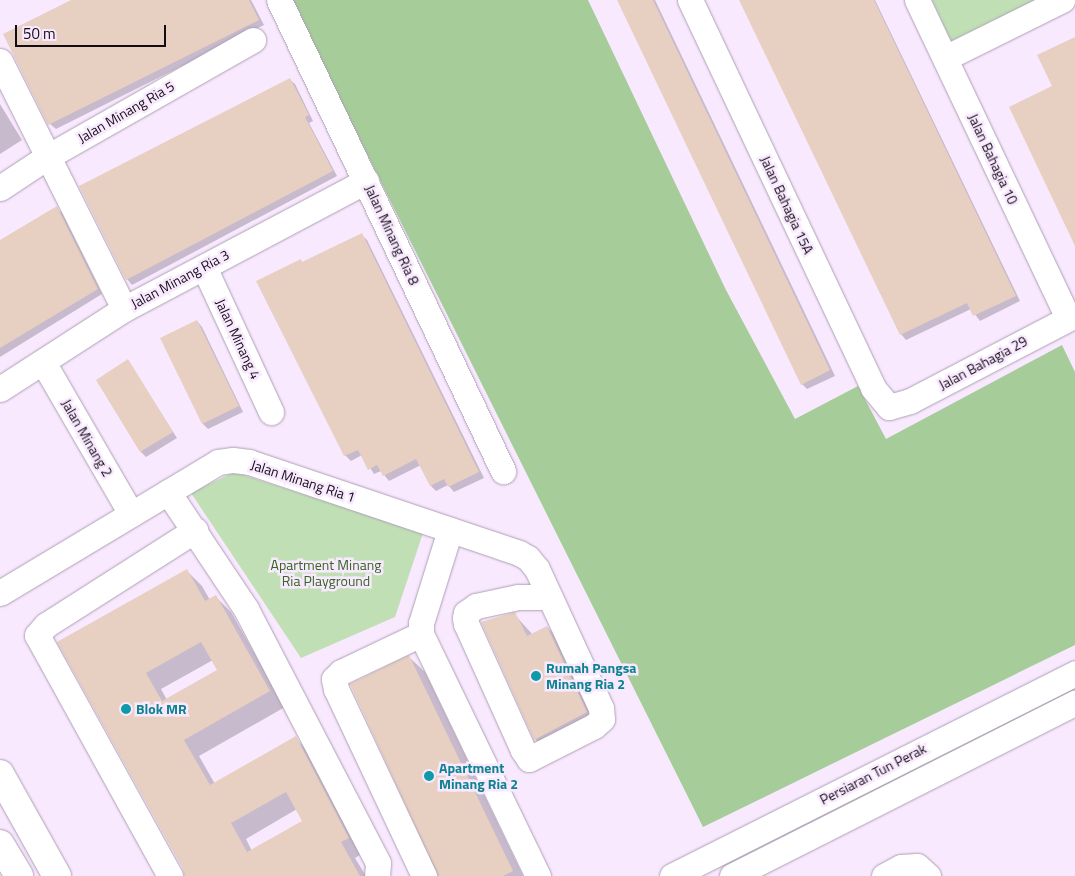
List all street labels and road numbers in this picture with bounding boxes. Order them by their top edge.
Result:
street label: Jalan Minang Ria 5 [75,78,177,146]
street label: Jalan Bahagia 10 [965,111,1021,207]
street label: Jalan Bahagia 15A [757,153,817,257]
street label: Jalan Minang Ria 8 [361,182,423,288]
street label: Jalan Minang Ria 3 [128,246,232,312]
street label: Jalan Minang 4 [212,296,264,382]
street label: Jalan Bahagia 29 [936,333,1030,393]
street label: Jalan Minang 2 [58,396,116,480]
street label: Jalan Minang Ria 1 [249,456,357,506]
street label: Persiaran Tun Perak [817,740,929,808]

